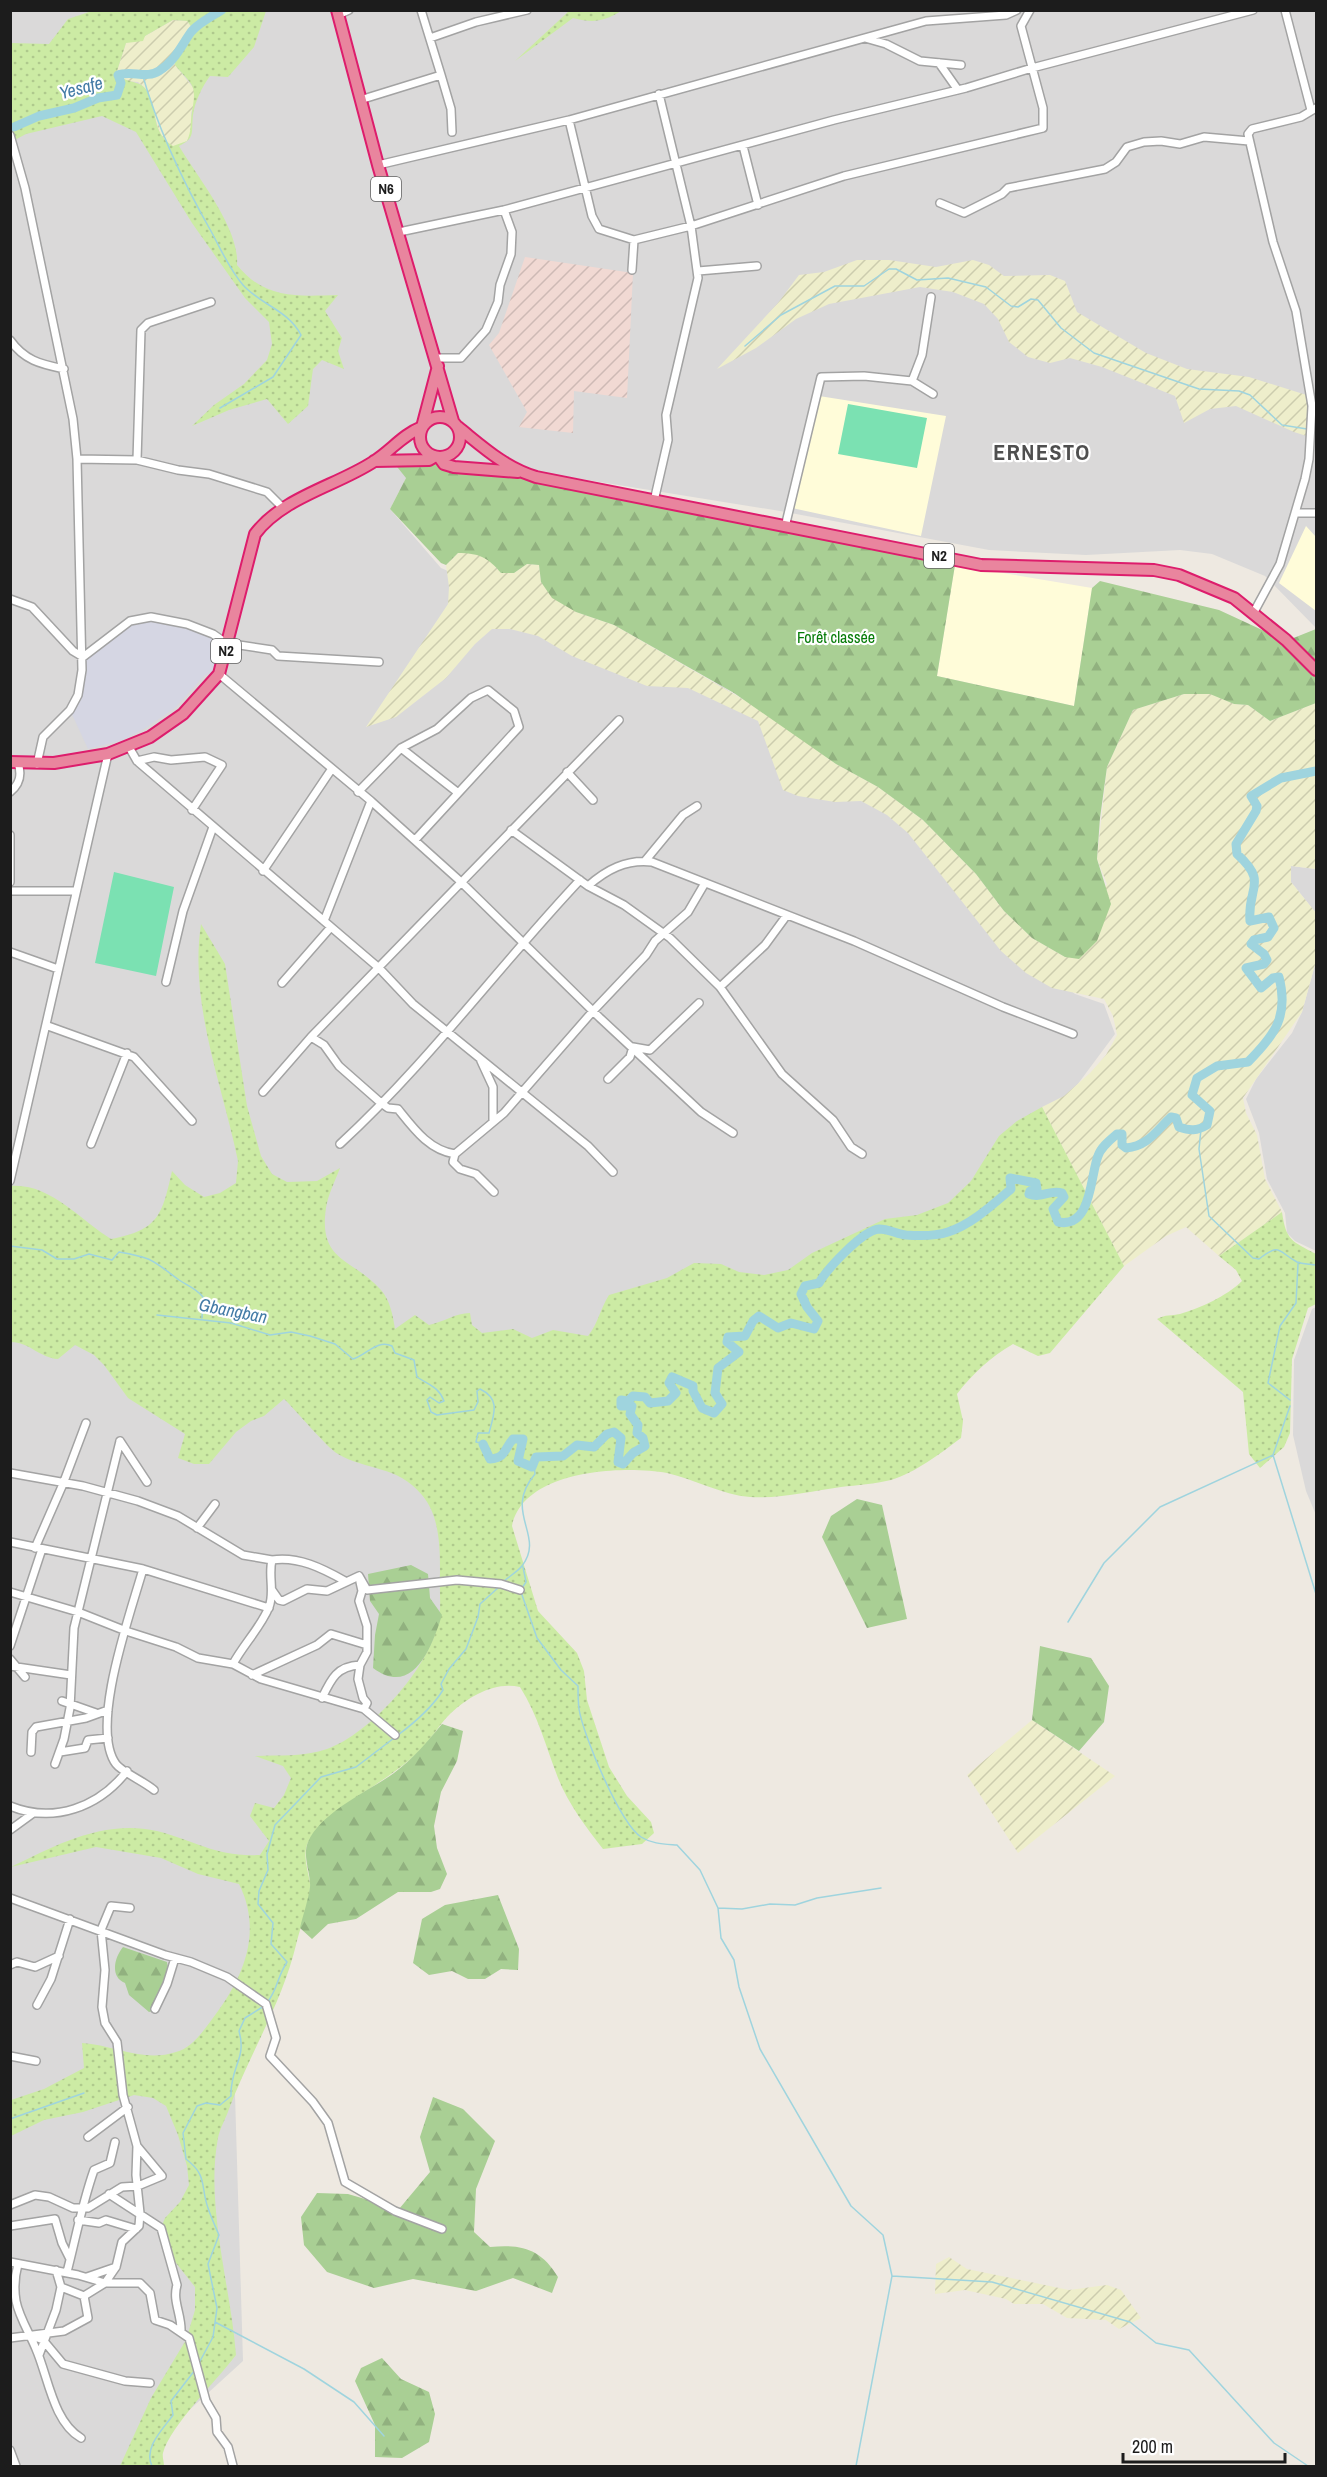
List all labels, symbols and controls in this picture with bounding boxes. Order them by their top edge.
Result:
water label: Yesafe [56,70,106,105]
road number: N6 [371,177,401,201]
district label: ERNESTO [993,437,1091,467]
road number: N2 [924,544,954,568]
park label: Forêt classée [797,626,875,648]
road number: N2 [211,639,241,663]
water label: Gbangban [197,1292,269,1329]
scale bar [1123,2426,1285,2464]
text: 200 m [1132,2434,1173,2459]

